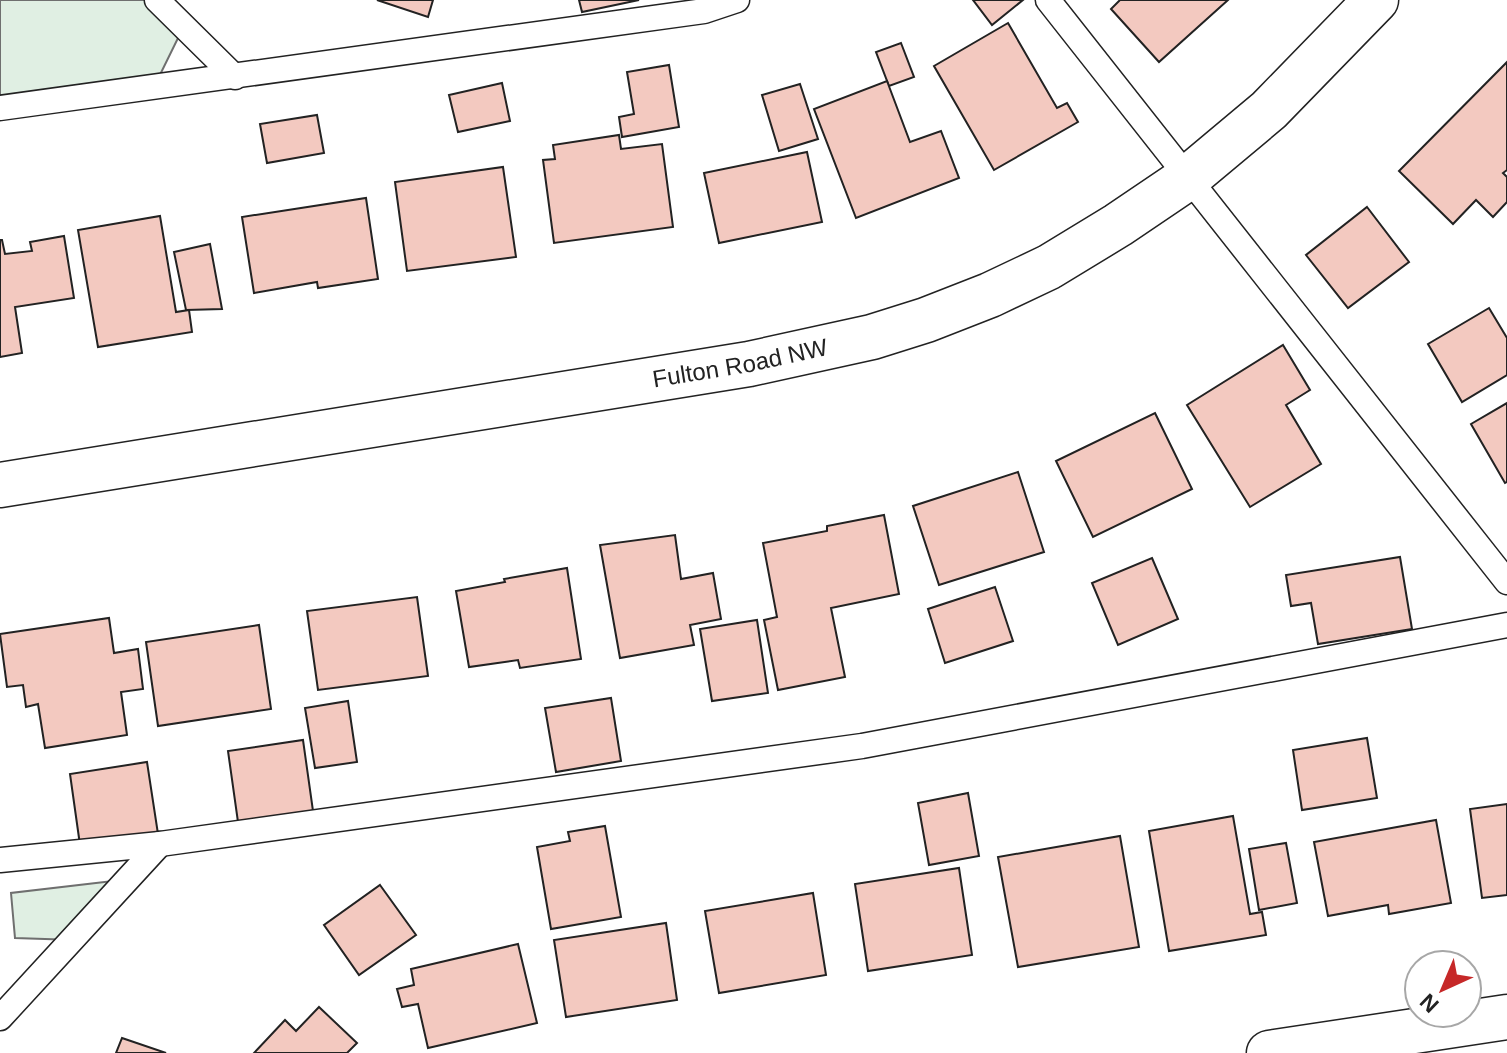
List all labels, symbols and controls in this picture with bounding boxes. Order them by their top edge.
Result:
street label: Fulton Road NW [651,333,830,392]
north arrow [1403,949,1483,1029]
text: N [1415,989,1444,1018]

